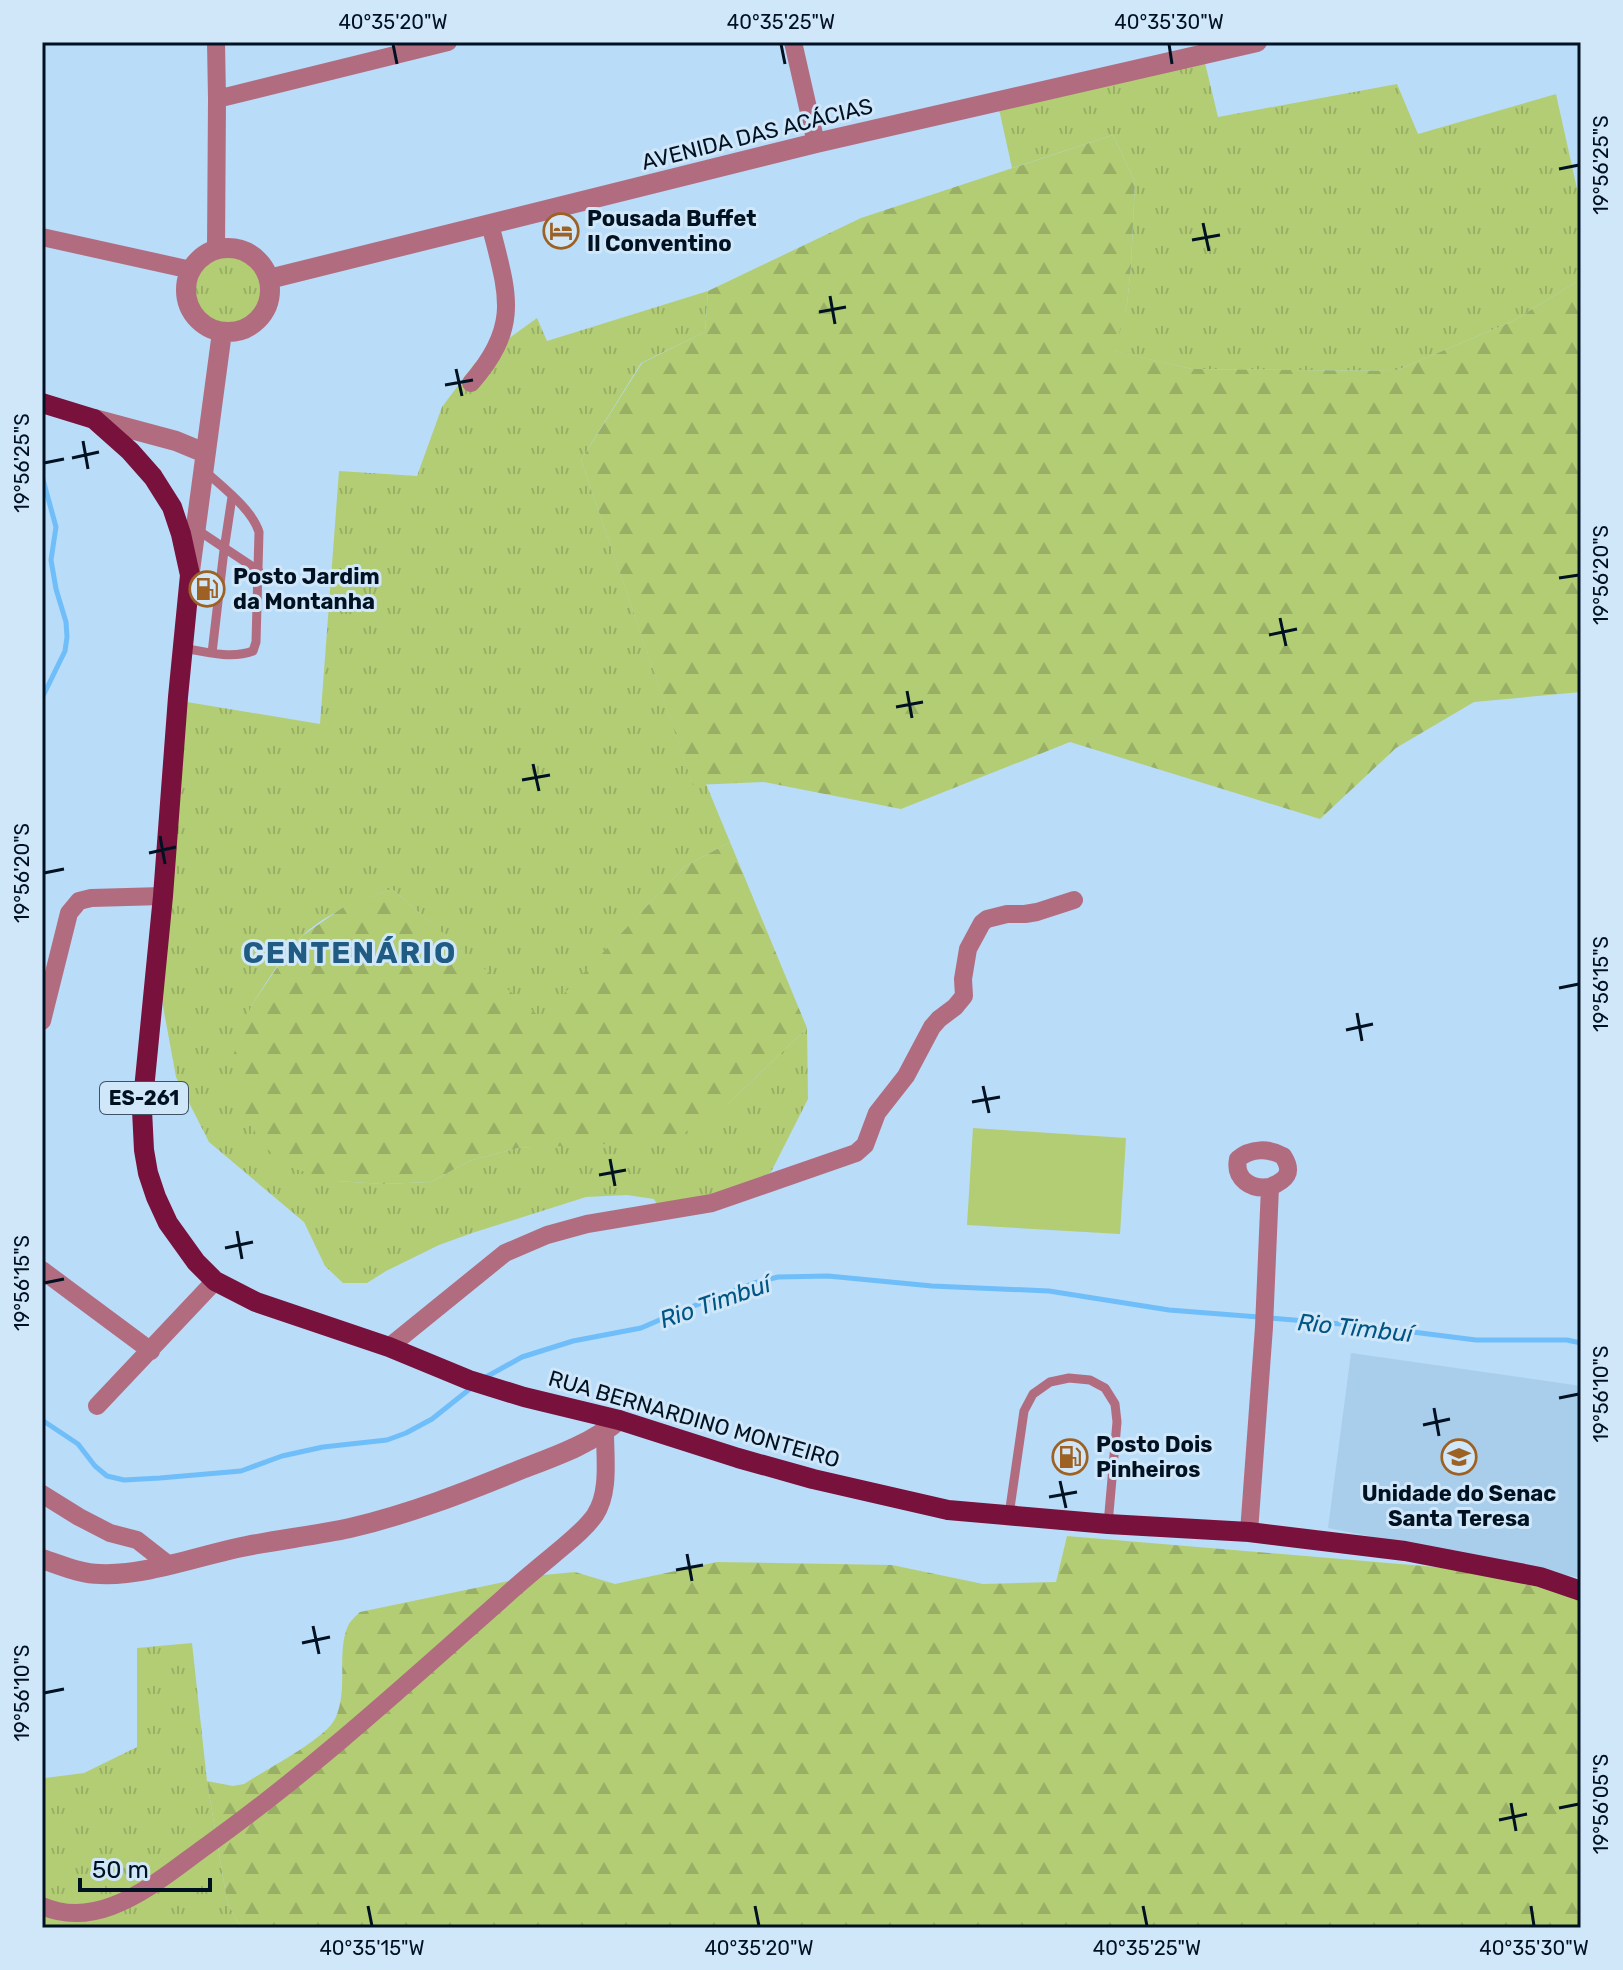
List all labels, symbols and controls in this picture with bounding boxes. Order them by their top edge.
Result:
text: 40°35'20"W [338,10,448,34]
text: 40°35'25"W [727,10,835,34]
text: 40°35'30"W [1114,10,1224,34]
street label: AVENIDA DAS ACÁCIAS [639,92,875,176]
text: 19°56'25"S [1589,115,1613,215]
place label: Pousada Buffet Il Conventino [587,205,756,257]
hotel icon: Pousada Buffet Il Conventino [542,212,580,250]
text: 19°56'25"S [10,413,34,513]
text: 19°56'20"S [1589,525,1613,625]
place label: Posto Jardim da Montanha [233,563,380,615]
fuel station icon: Posto Jardim da Montanha [188,570,226,608]
text: 19°56'20"S [10,823,34,923]
district label: CENTENÁRIO [243,935,457,971]
text: 19°56'15"S [1589,936,1613,1032]
road number: ES-261 [100,1082,188,1114]
text: 19°56'15"S [10,1235,34,1331]
water label: Rio Timbuí [656,1269,777,1334]
water label: Rio Timbuí [1296,1308,1417,1348]
text: 19°56'10"S [1589,1346,1613,1442]
street label: RUA BERNARDINO MONTEIRO [545,1364,843,1474]
place label: Posto Dois Pinheiros [1096,1431,1212,1483]
fuel station icon: Posto Dois Pinheiros [1051,1438,1089,1476]
school or university icon: Unidade do Senac Santa Teresa [1440,1438,1478,1476]
place label: Unidade do Senac Santa Teresa [1362,1480,1556,1532]
text: 19°56'10"S [10,1645,34,1741]
text: 19°56'05"S [1589,1754,1613,1854]
scale bar [80,1842,210,1892]
text: 50 m [92,1856,149,1884]
text: 40°35'15"W [319,1936,425,1960]
text: 40°35'20"W [704,1936,814,1960]
text: 40°35'25"W [1093,1936,1201,1960]
text: 40°35'30"W [1479,1936,1589,1960]

